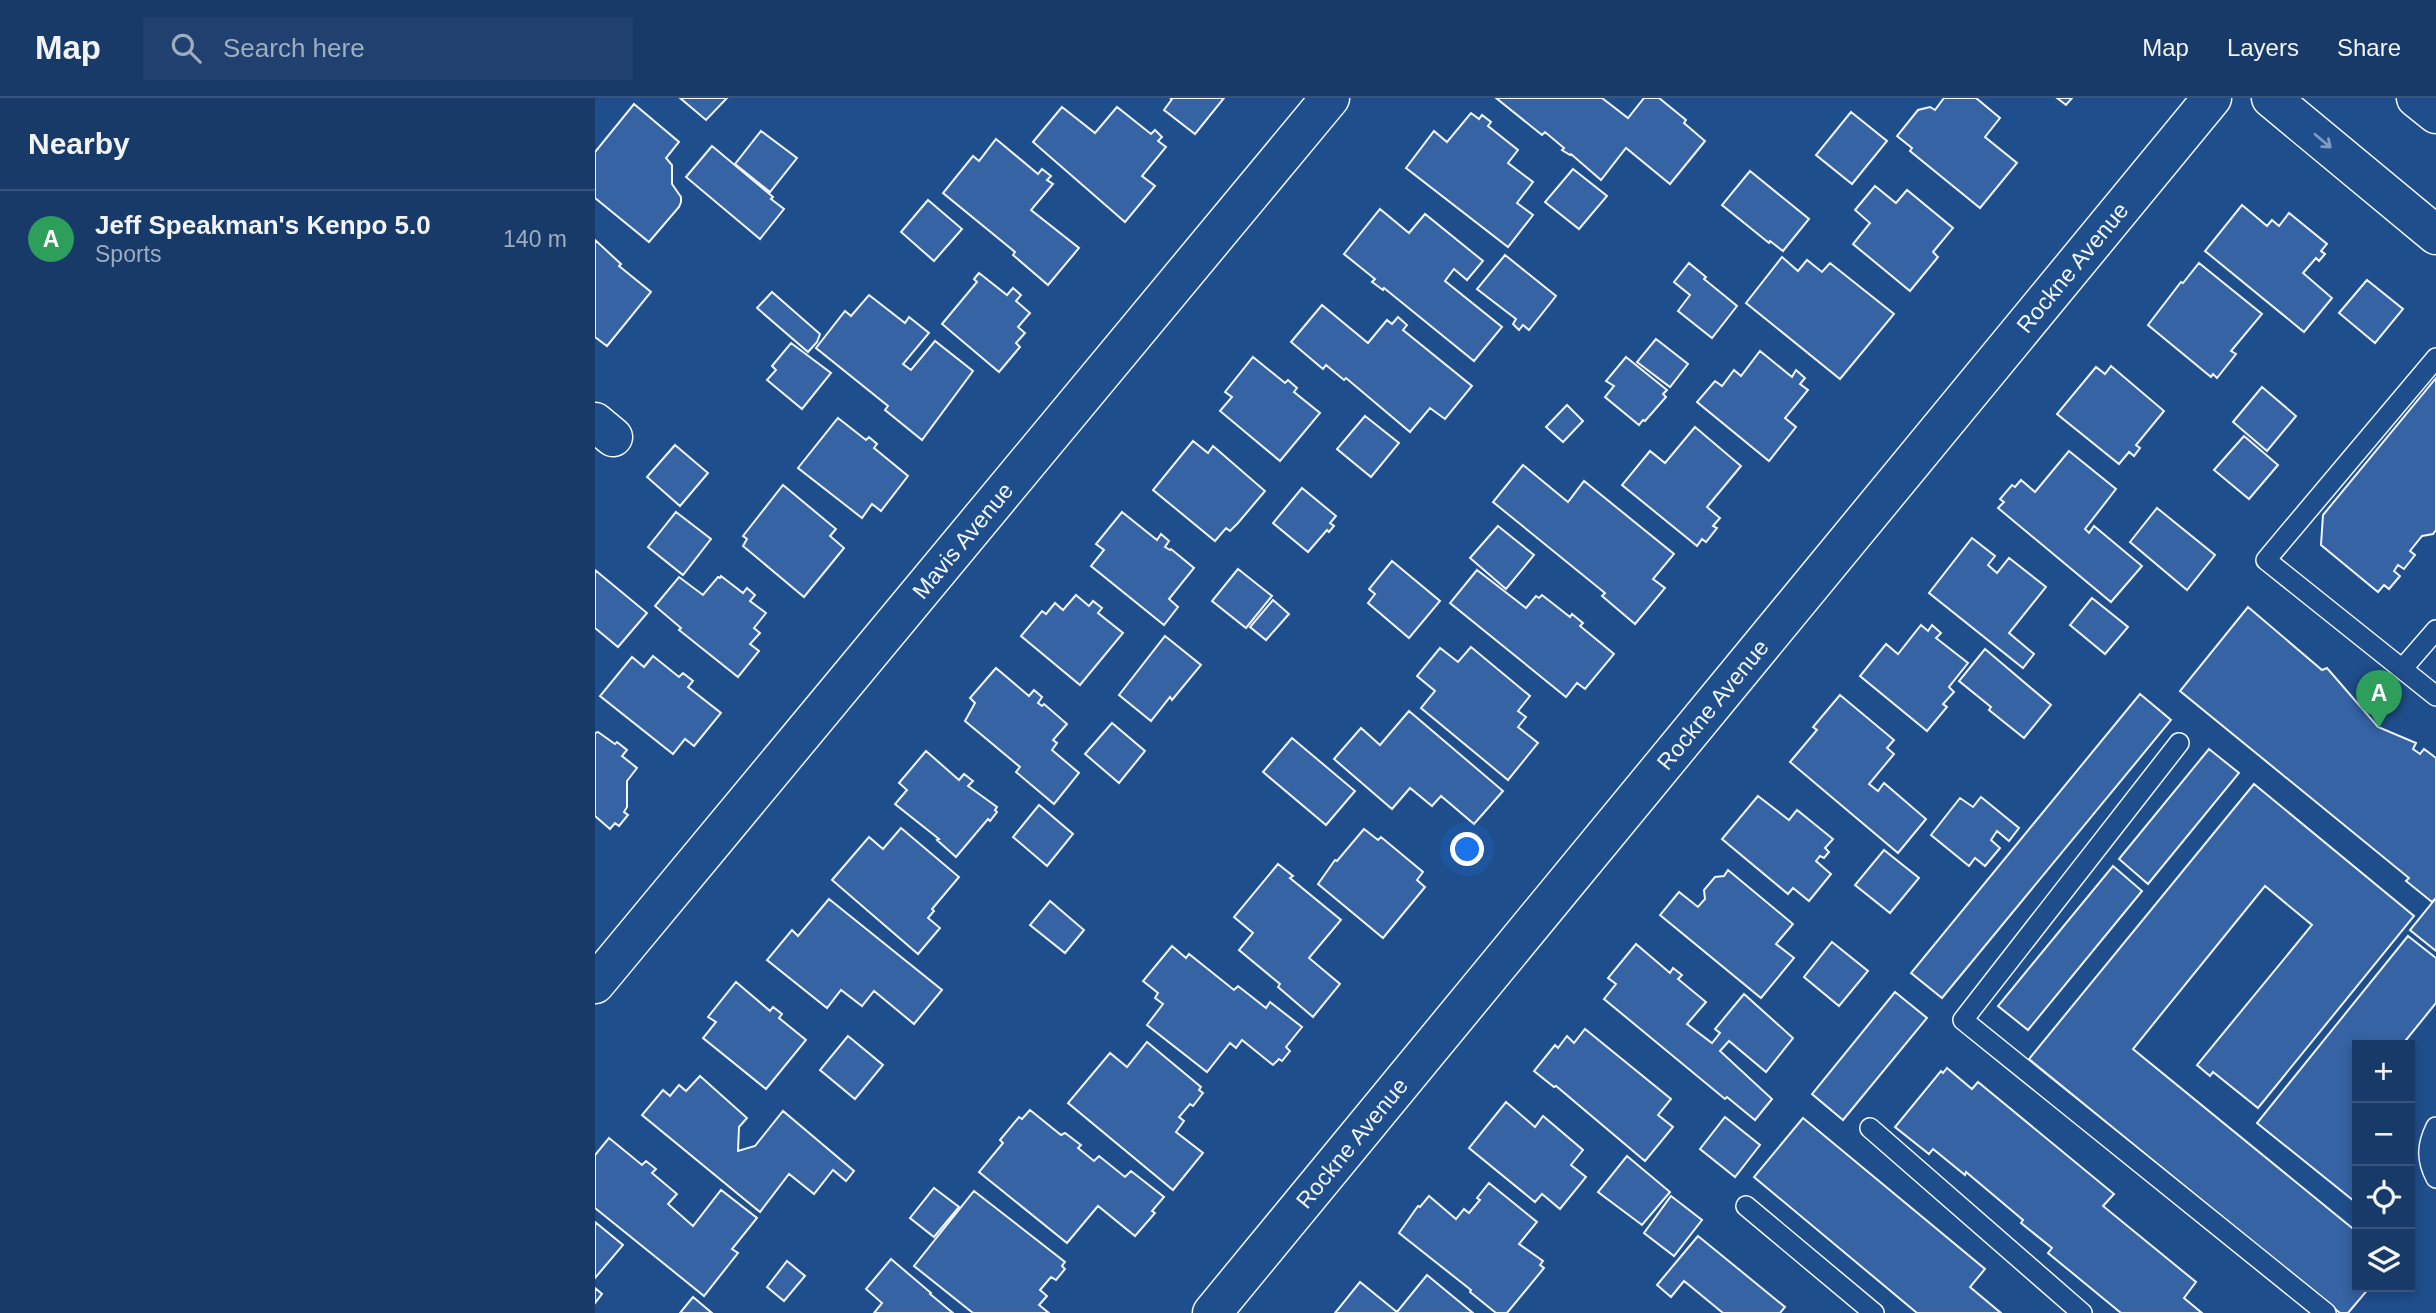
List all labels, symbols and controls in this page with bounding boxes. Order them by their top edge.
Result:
search box [143,17,633,80]
text: Map [35,29,101,66]
icon: search [167,29,205,67]
text: Search here [223,33,365,63]
text: Map [2142,34,2189,61]
text: Layers [2227,34,2299,61]
text: Share [2337,34,2401,61]
text: Nearby [28,127,130,160]
one-way arrow [2314,134,2332,149]
street label: Rockne Avenue [2011,197,2134,338]
text: Jeff Speakman's Kenpo 5.0 [95,210,431,240]
text: A [43,226,59,252]
text: 140 m [503,226,567,252]
text: Sports [95,241,161,267]
street label: Mavis Avenue [907,477,1018,604]
street label: Rockne Avenue [1652,634,1774,775]
pin: A [2356,670,2402,728]
your location [1450,832,1484,866]
map controls [2352,1040,2415,1292]
button: + [2352,1040,2415,1103]
street label: Rockne Avenue [1291,1073,1413,1213]
button: − [2352,1103,2415,1166]
button: locate [2352,1166,2415,1229]
button: layers [2352,1229,2415,1292]

